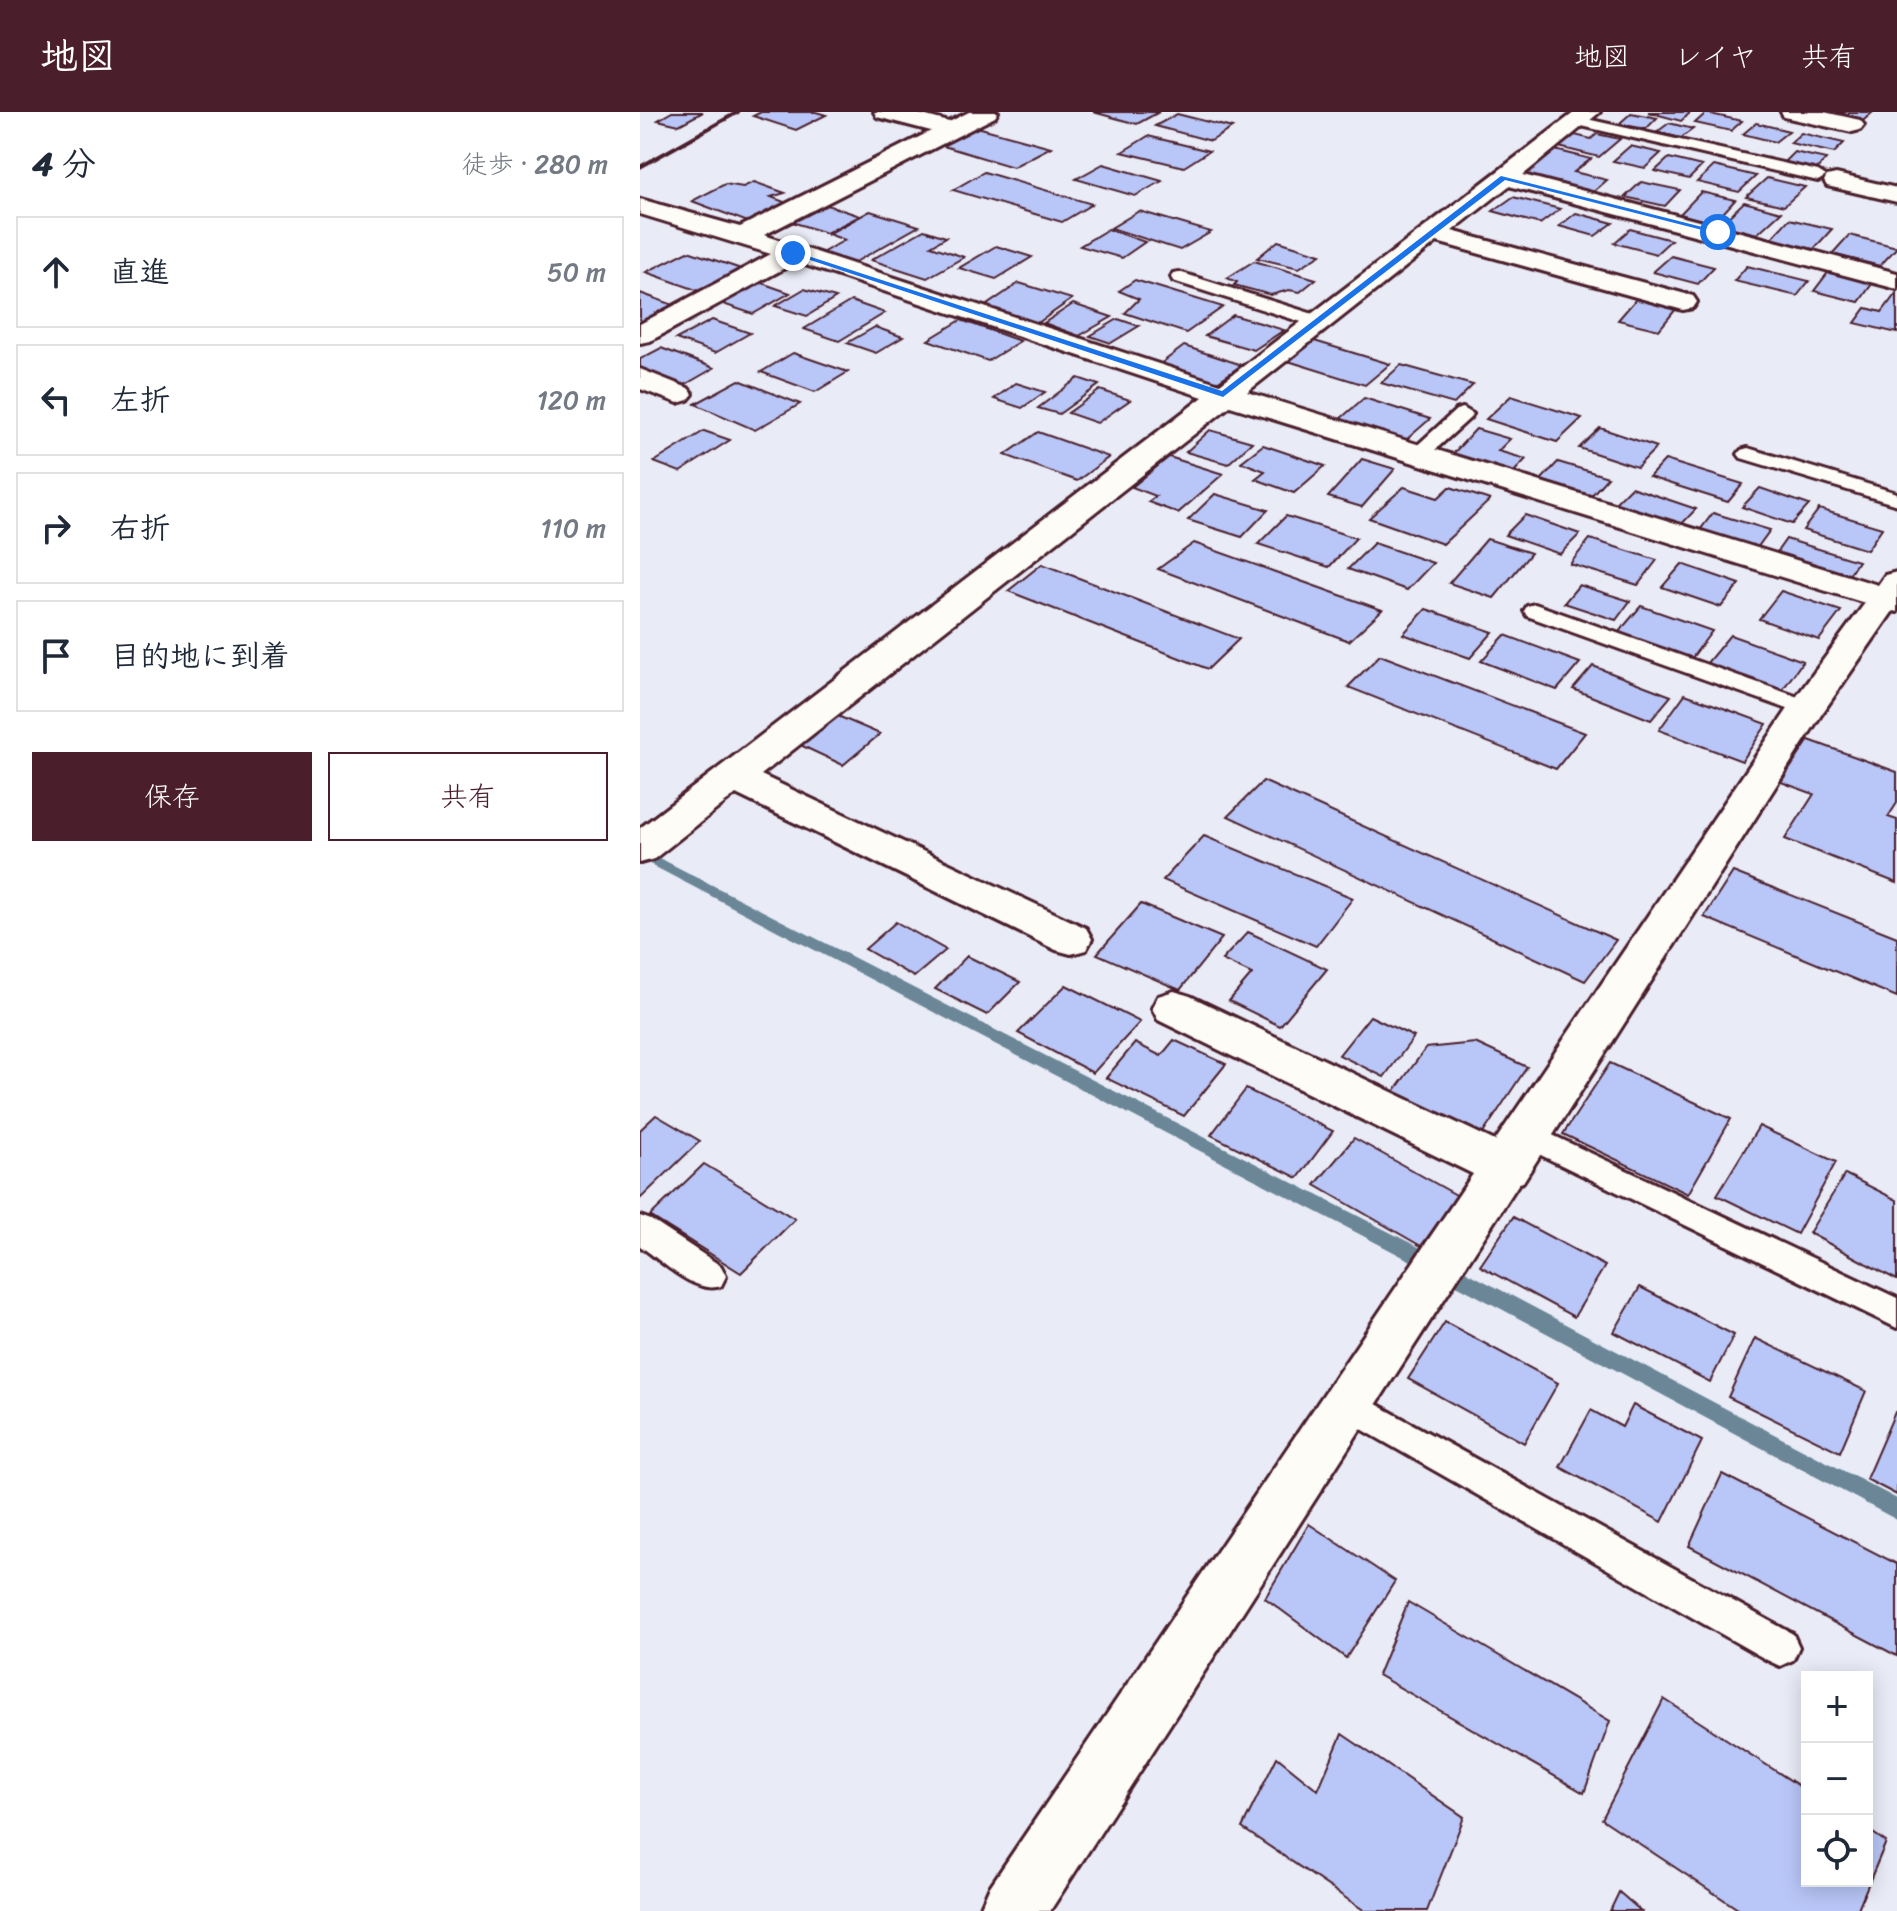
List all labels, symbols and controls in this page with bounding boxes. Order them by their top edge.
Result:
text: 地図 [40,23,116,90]
text: 地図 [1574,32,1630,81]
text: レイヤ [1674,32,1757,81]
text: 共有 [1801,32,1857,81]
text: 4 分 [32,134,96,194]
text: 徒歩 · 280 m [462,141,608,187]
route start [1700,214,1736,250]
route end [775,235,811,271]
text: 直進 [110,245,170,299]
text: 50 m [547,249,606,295]
icon: ahead [34,250,78,294]
text: 左折 [110,373,170,427]
text: 120 m [537,377,606,423]
icon: left [34,378,78,422]
text: 右折 [110,501,170,555]
text: 110 m [541,505,606,551]
icon: right [34,506,78,550]
text: 目的地に到着 [110,629,290,683]
icon: arrive [34,634,78,678]
button: 保存 [32,752,312,841]
button: 共有 [328,752,608,841]
map controls [1801,1671,1873,1887]
button: + [1801,1671,1873,1743]
button: − [1801,1743,1873,1815]
button: locate [1801,1815,1873,1887]

